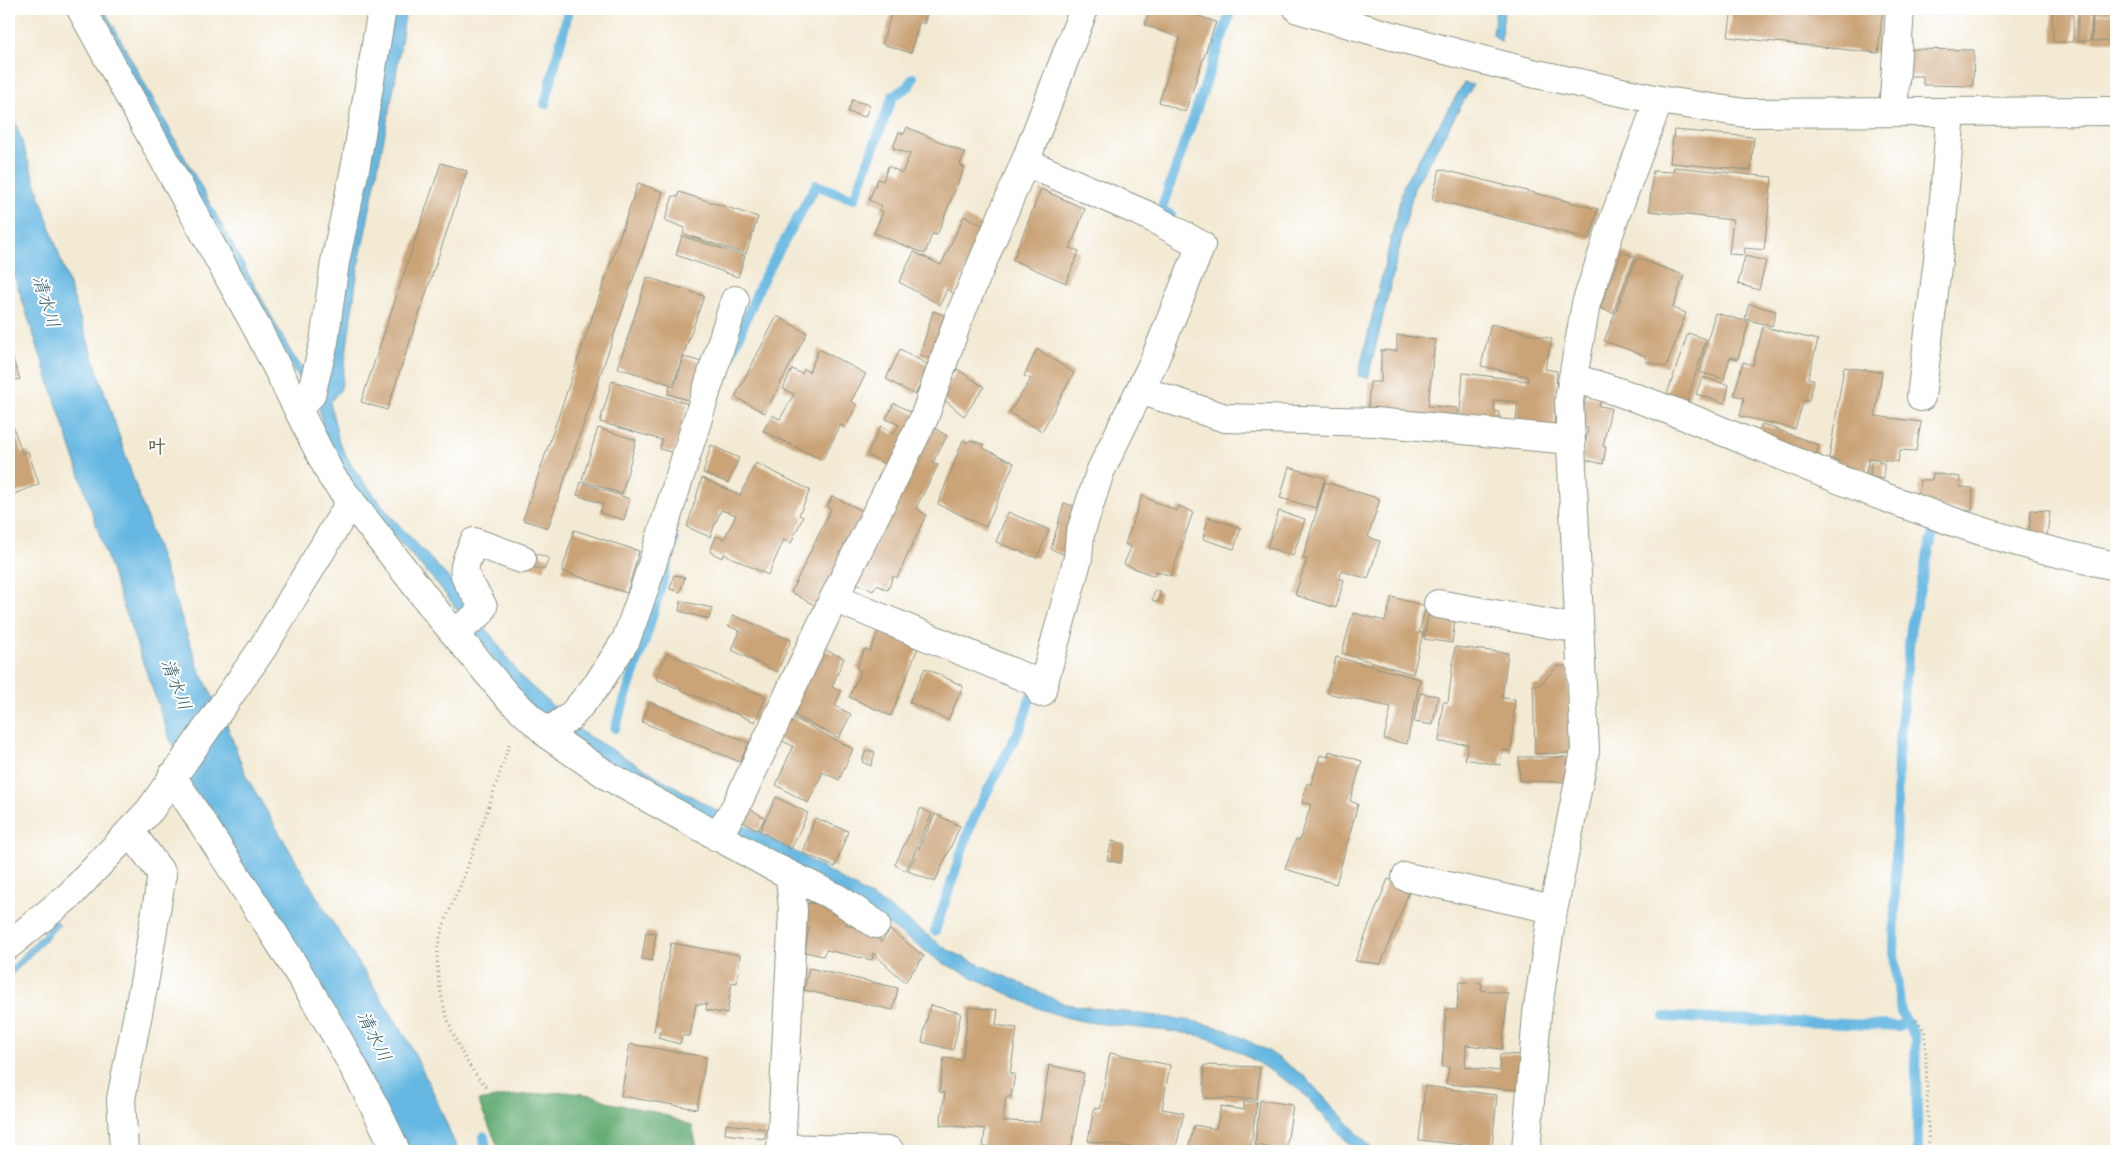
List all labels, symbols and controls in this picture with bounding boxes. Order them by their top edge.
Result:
water label: 清水川 [23,272,67,332]
district label: 叶 [147,433,167,463]
water label: 清水川 [152,655,198,715]
water label: 清水川 [348,1006,398,1068]

